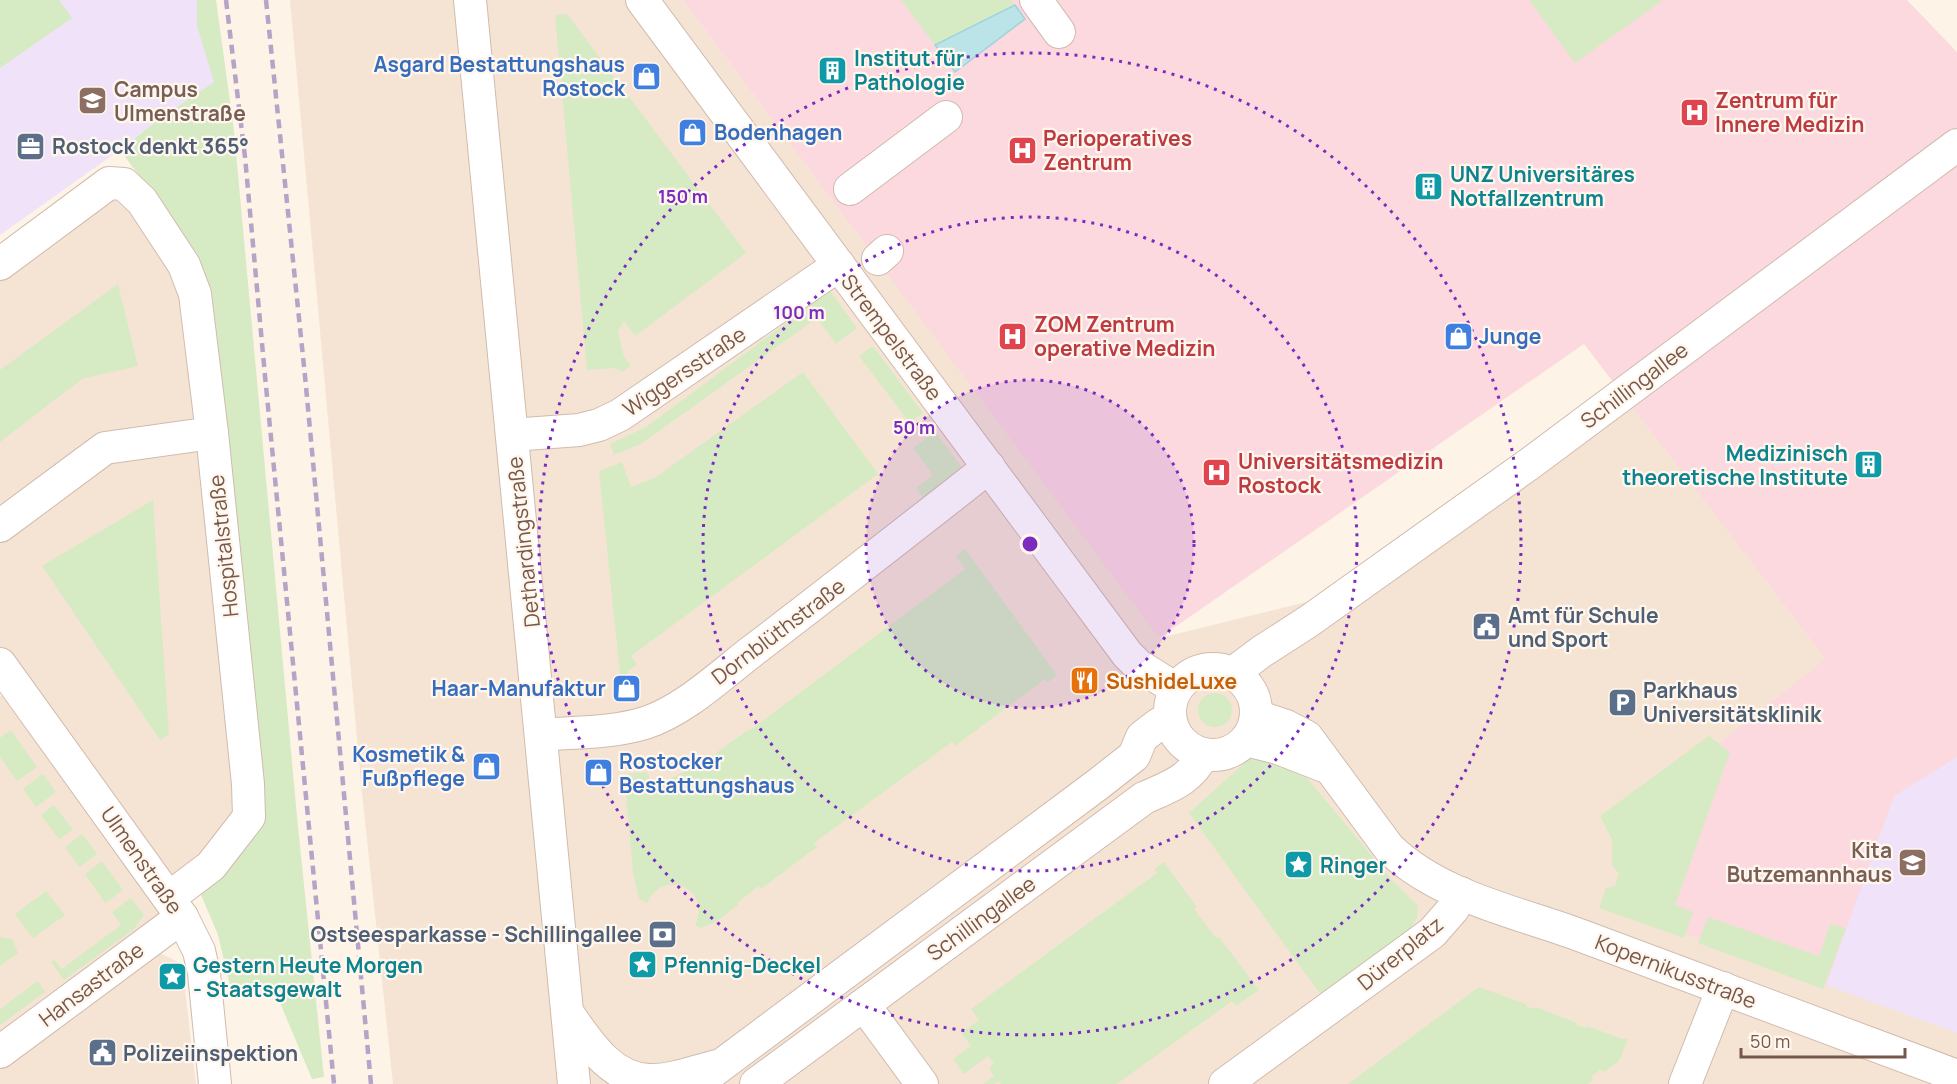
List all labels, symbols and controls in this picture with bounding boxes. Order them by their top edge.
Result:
place label: Institut für Pathologie [854,44,965,96]
place label: Asgard Bestattungshaus Rostock [373,50,626,102]
building icon: Institut für Pathologie [817,54,849,86]
shop icon: Asgard Bestattungshaus Rostock [630,60,662,92]
place label: Campus Ulmenstraße [114,75,246,127]
school or university icon: Campus Ulmenstraße [77,85,109,117]
place label: Zentrum für Innere Medizin [1715,86,1864,138]
hospital icon: Zentrum für Innere Medizin [1678,96,1710,128]
shop icon: Bodenhagen [677,116,709,148]
place label: Bodenhagen [714,118,842,146]
place label: Perioperatives Zentrum [1043,124,1192,176]
office icon: Rostock denkt 365° [15,130,47,162]
place label: Rostock denkt 365° [52,132,249,160]
hospital icon: Perioperatives Zentrum [1006,134,1038,166]
place label: UNZ Universitäres Notfallzentrum [1450,160,1635,212]
building icon: UNZ Universitäres Notfallzentrum [1413,170,1445,202]
text: 150 m [658,184,708,208]
street label: Strempelstraße [835,268,949,406]
text: 100 m [773,300,825,324]
place label: ZOM Zentrum operative Medizin [1034,310,1215,362]
street label: Wiggersstraße [617,320,751,422]
hospital icon: ZOM Zentrum operative Medizin [997,320,1029,352]
shop icon: Junge [1442,320,1474,352]
place label: Junge [1479,322,1541,350]
street label: Schillingallee [1575,335,1693,435]
text: 50 m [893,415,935,439]
place label: Medizinisch theoretische Institute [1622,439,1848,491]
place label: Universitätsmedizin Rostock [1238,447,1443,499]
building icon: Medizinisch theoretische Institute [1853,449,1885,481]
street label: Dethardingstraße [500,455,546,629]
hospital icon: Universitätsmedizin Rostock [1201,457,1233,489]
street label: Hospitalstraße [202,473,244,619]
centre of rings [1020,534,1040,554]
street label: Dornblüthstraße [706,572,850,690]
place label: Amt für Schule und Sport [1508,601,1659,653]
public building icon: Amt für Schule und Sport [1471,611,1503,643]
restaurant icon: SushideLuxe [1069,665,1101,697]
place label: SushideLuxe [1106,667,1237,695]
shop icon: Haar-Manufaktur [611,672,643,704]
place label: Haar-Manufaktur [432,674,606,702]
place label: Parkhaus Universitätsklinik [1643,676,1822,728]
parking icon: Parkhaus Universitätsklinik [1606,686,1638,718]
place label: Kosmetik & Fußpflege [352,740,465,792]
place label: Rostocker Bestattungshaus [619,747,795,799]
shop icon: Kosmetik & Fußpflege [470,750,502,782]
shop icon: Rostocker Bestattungshaus [582,757,614,789]
street label: Ulmenstraße [95,801,189,919]
place label: Kita Butzemannhaus [1727,836,1892,888]
school or university icon: Kita Butzemannhaus [1897,846,1929,878]
place icon: Ringer [1283,849,1315,881]
place label: Ringer [1320,851,1387,879]
street label: Schillingallee [921,869,1041,967]
street label: Dürerplatz [1351,910,1449,996]
bank icon: Ostseesparkasse - Schillingallee [647,918,679,950]
place label: Ostseesparkasse - Schillingallee [311,920,642,948]
street label: Kopernikusstraße [1591,927,1761,1015]
street label: Hansastraße [33,935,149,1033]
place icon: Pfennig-Deckel [627,949,659,981]
place label: Gestern Heute Morgen - Staatsgewalt [193,951,423,1003]
place label: Pfennig-Deckel [664,951,821,979]
place icon: Gestern Heute Morgen - Staatsgewalt [156,961,188,993]
scale bar [1741,1021,1904,1059]
text: 50 m [1750,1029,1790,1053]
public building icon: Polizeiinspektion [86,1037,118,1069]
place label: Polizeiinspektion [123,1039,298,1067]

